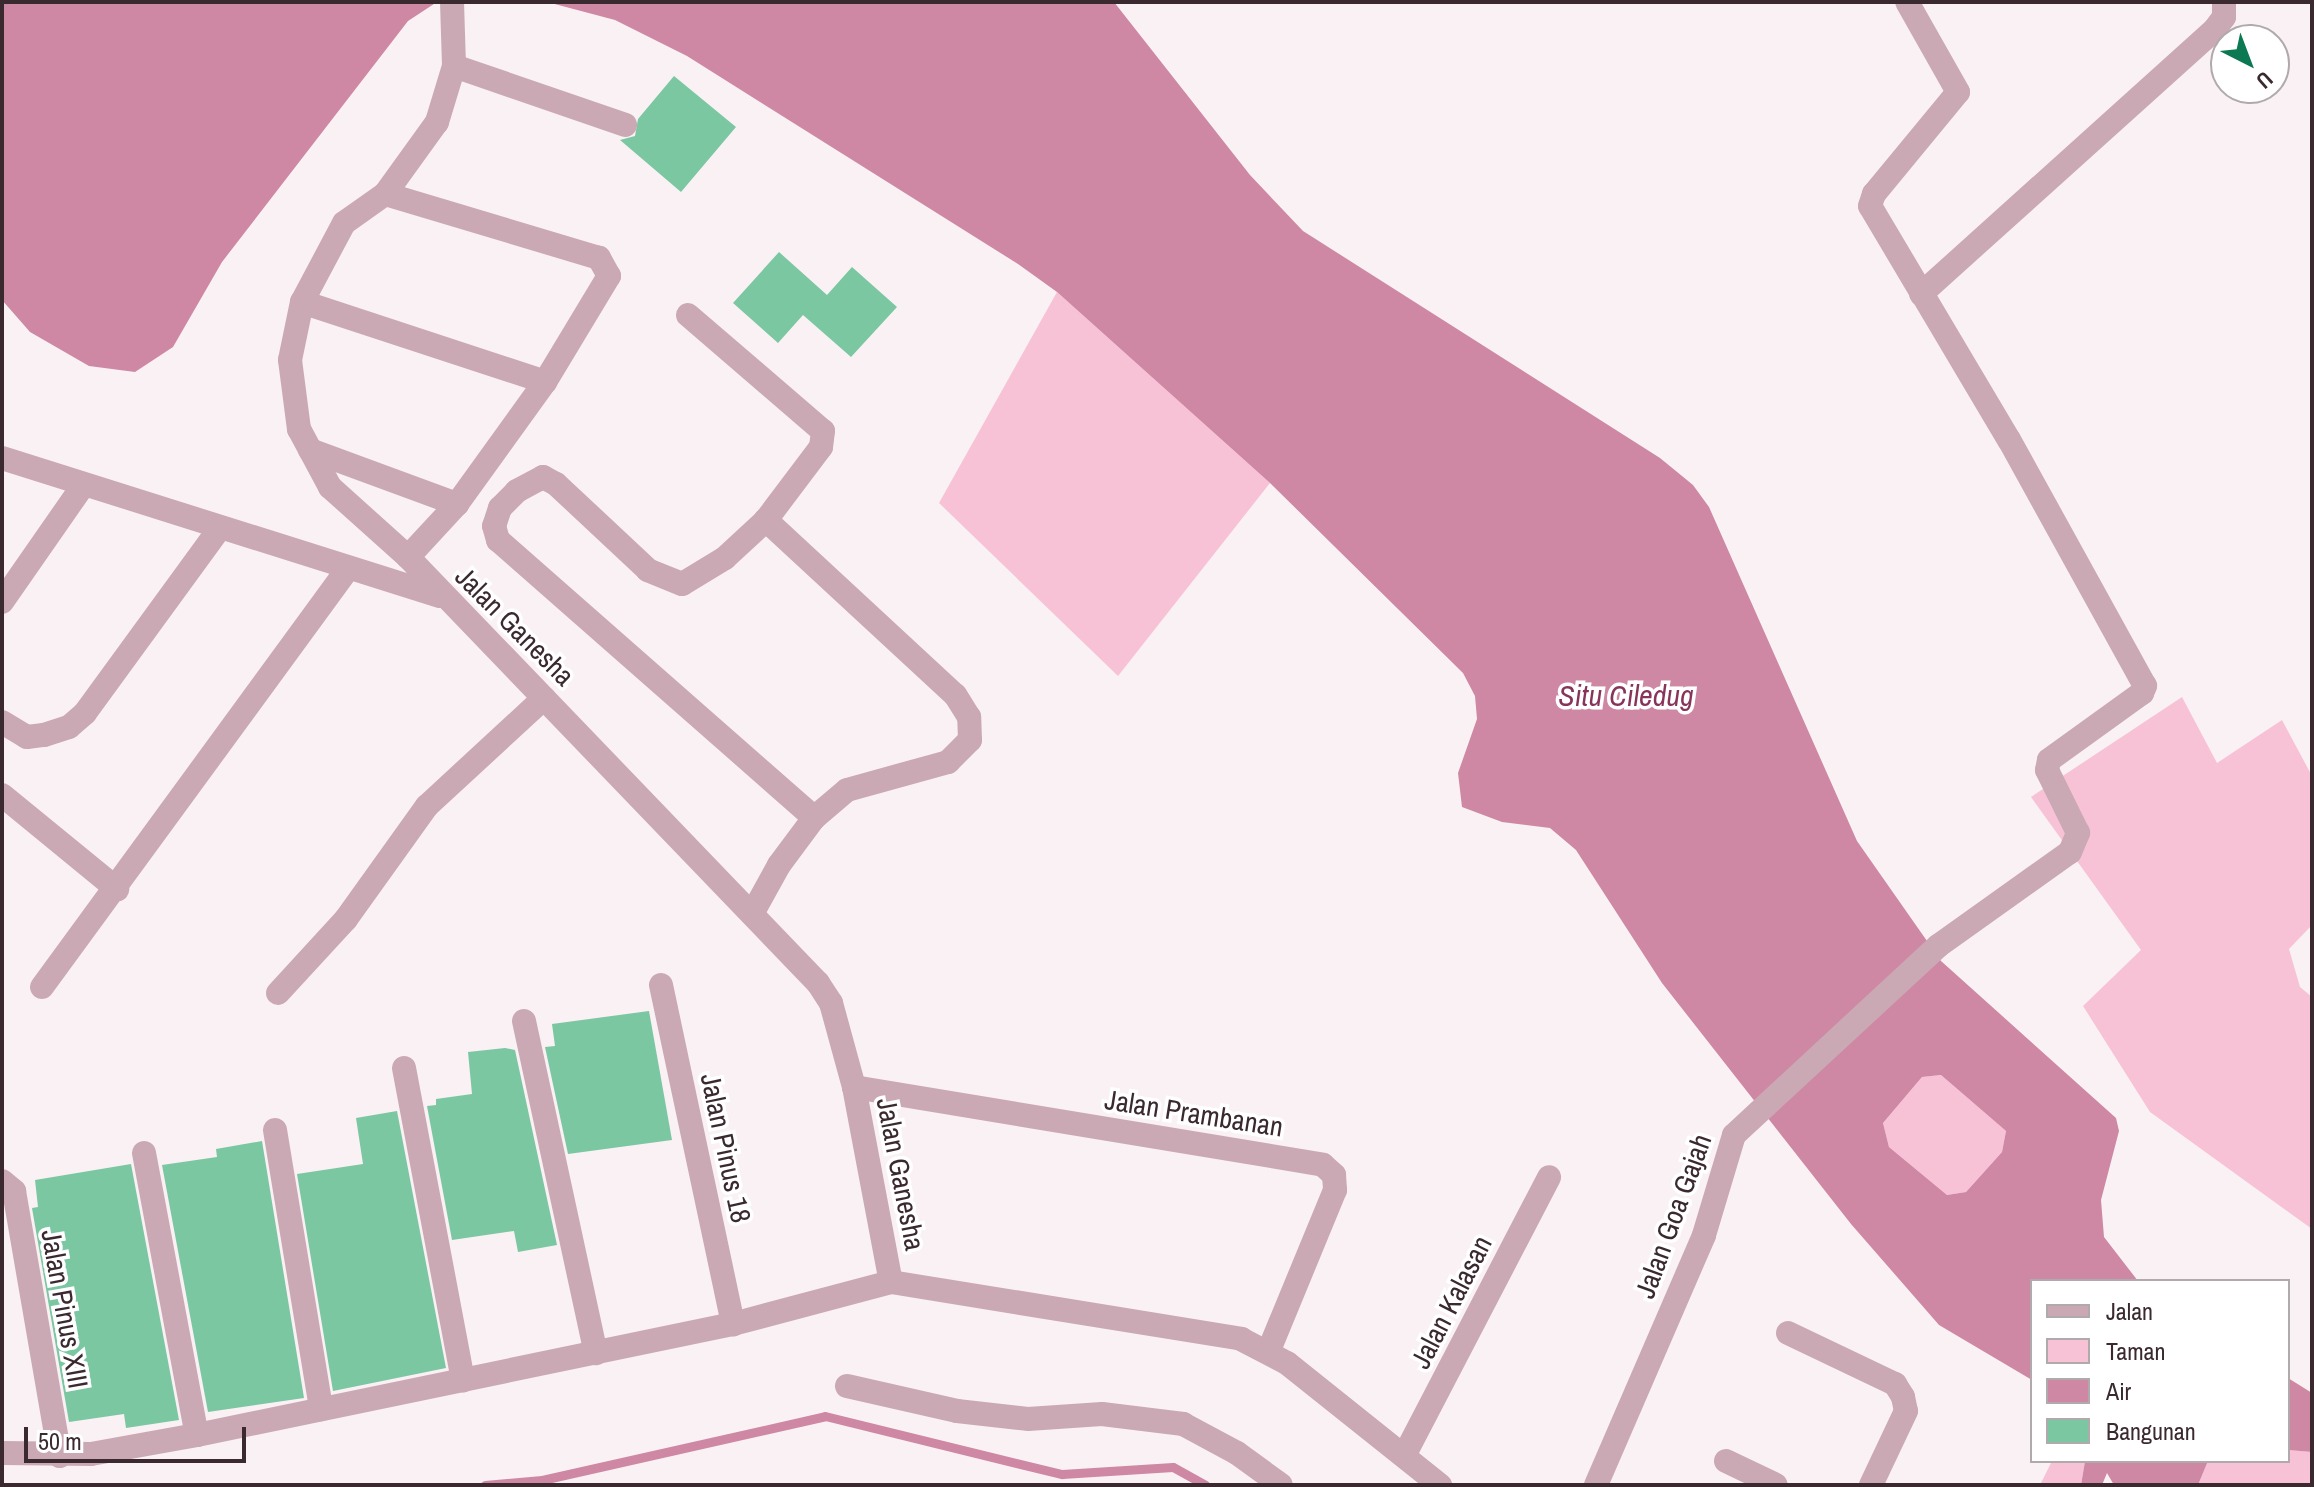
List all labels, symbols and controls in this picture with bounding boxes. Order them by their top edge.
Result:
north arrow [2210,24,2290,104]
text: U [2250,65,2280,96]
street label: Jalan Ganesha [449,560,581,692]
water label: Situ Ciledug [1558,677,1694,713]
street label: Jalan Pinus 18 [694,1070,758,1226]
street label: Jalan Prambanan [1103,1082,1285,1144]
street label: Jalan Ganesha [870,1095,932,1253]
street label: Jalan Goa Gajah [1628,1129,1718,1303]
street label: Jalan Pinus XIII [34,1227,96,1391]
street label: Jalan Kalasan [1403,1230,1499,1374]
legend [2030,1279,2290,1463]
text: Jalan [2106,1295,2153,1327]
text: Taman [2106,1335,2165,1367]
text: Air [2106,1375,2131,1407]
scale bar [28,1411,250,1461]
text: Bangunan [2106,1415,2196,1447]
text: 50 m [38,1425,82,1457]

